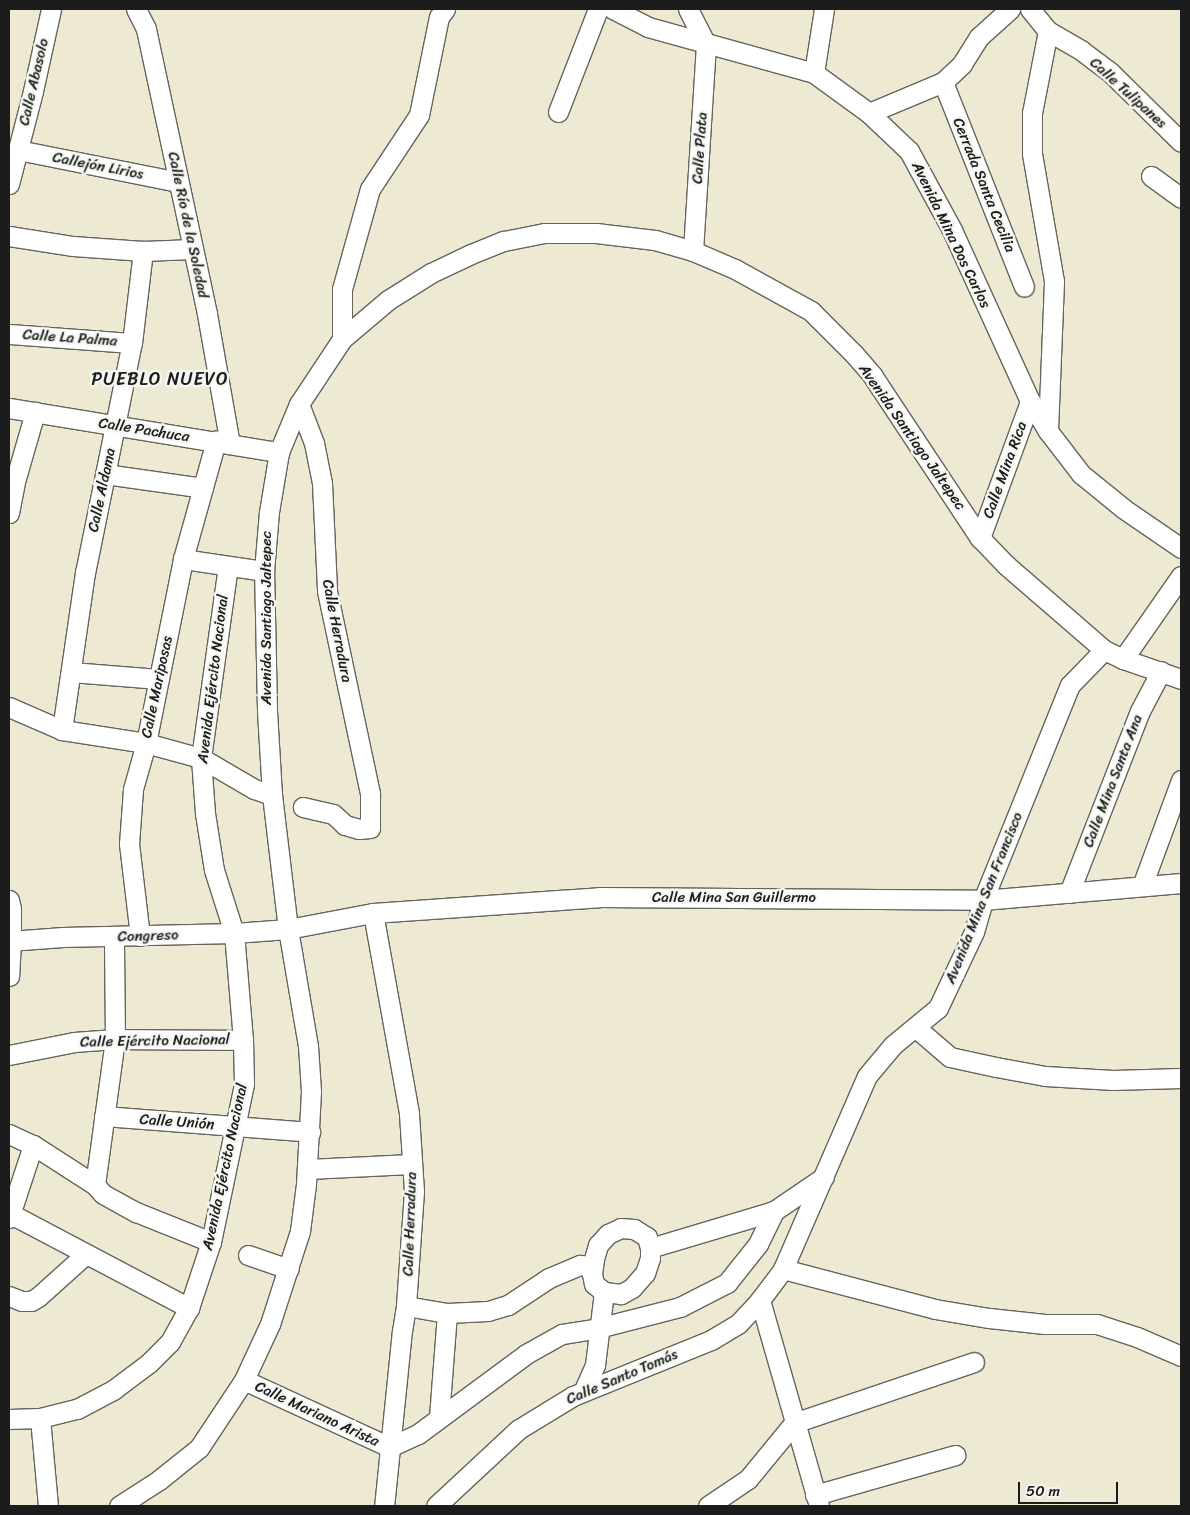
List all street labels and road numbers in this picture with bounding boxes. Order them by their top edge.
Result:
street label: Calle Abasolo [15,37,53,127]
street label: Calle Tulipanes [1085,53,1171,133]
street label: Calle Plata [689,111,711,185]
street label: Cerrada Santa Cecilia [949,115,1019,255]
street label: Callejón Lirios [51,148,145,184]
street label: Calle Río de la Soledad [164,150,212,300]
street label: Avenida Mina Dos Carlos [908,159,994,311]
street label: Calle La Palma [22,326,118,350]
street label: Avenida Santiago Jaltepec [855,360,969,514]
street label: Calle Pachuca [97,414,191,446]
street label: Calle Mina Rica [979,419,1031,521]
street label: Calle Aldama [84,446,120,534]
street label: Avenida Santiago Jaltepec [258,531,276,705]
street label: Calle Herradura [318,578,356,684]
street label: Avenida Ejército Nacional [194,594,232,764]
street label: Calle Mariposas [137,635,177,739]
street label: Calle Mina Santa Ana [1079,712,1147,850]
street label: Avenida Mina San Francisco [941,809,1027,987]
street label: Calle Mina San Guillermo [652,889,816,907]
street label: Congreso [117,926,179,946]
street label: Calle Ejército Nacional [80,1031,230,1051]
street label: Avenida Ejército Nacional [199,1082,251,1252]
street label: Calle Unión [139,1110,215,1134]
street label: Calle Herradura [399,1171,421,1277]
street label: Calle Santo Tomás [563,1345,681,1409]
street label: Calle Mariano Arista [252,1377,382,1451]

